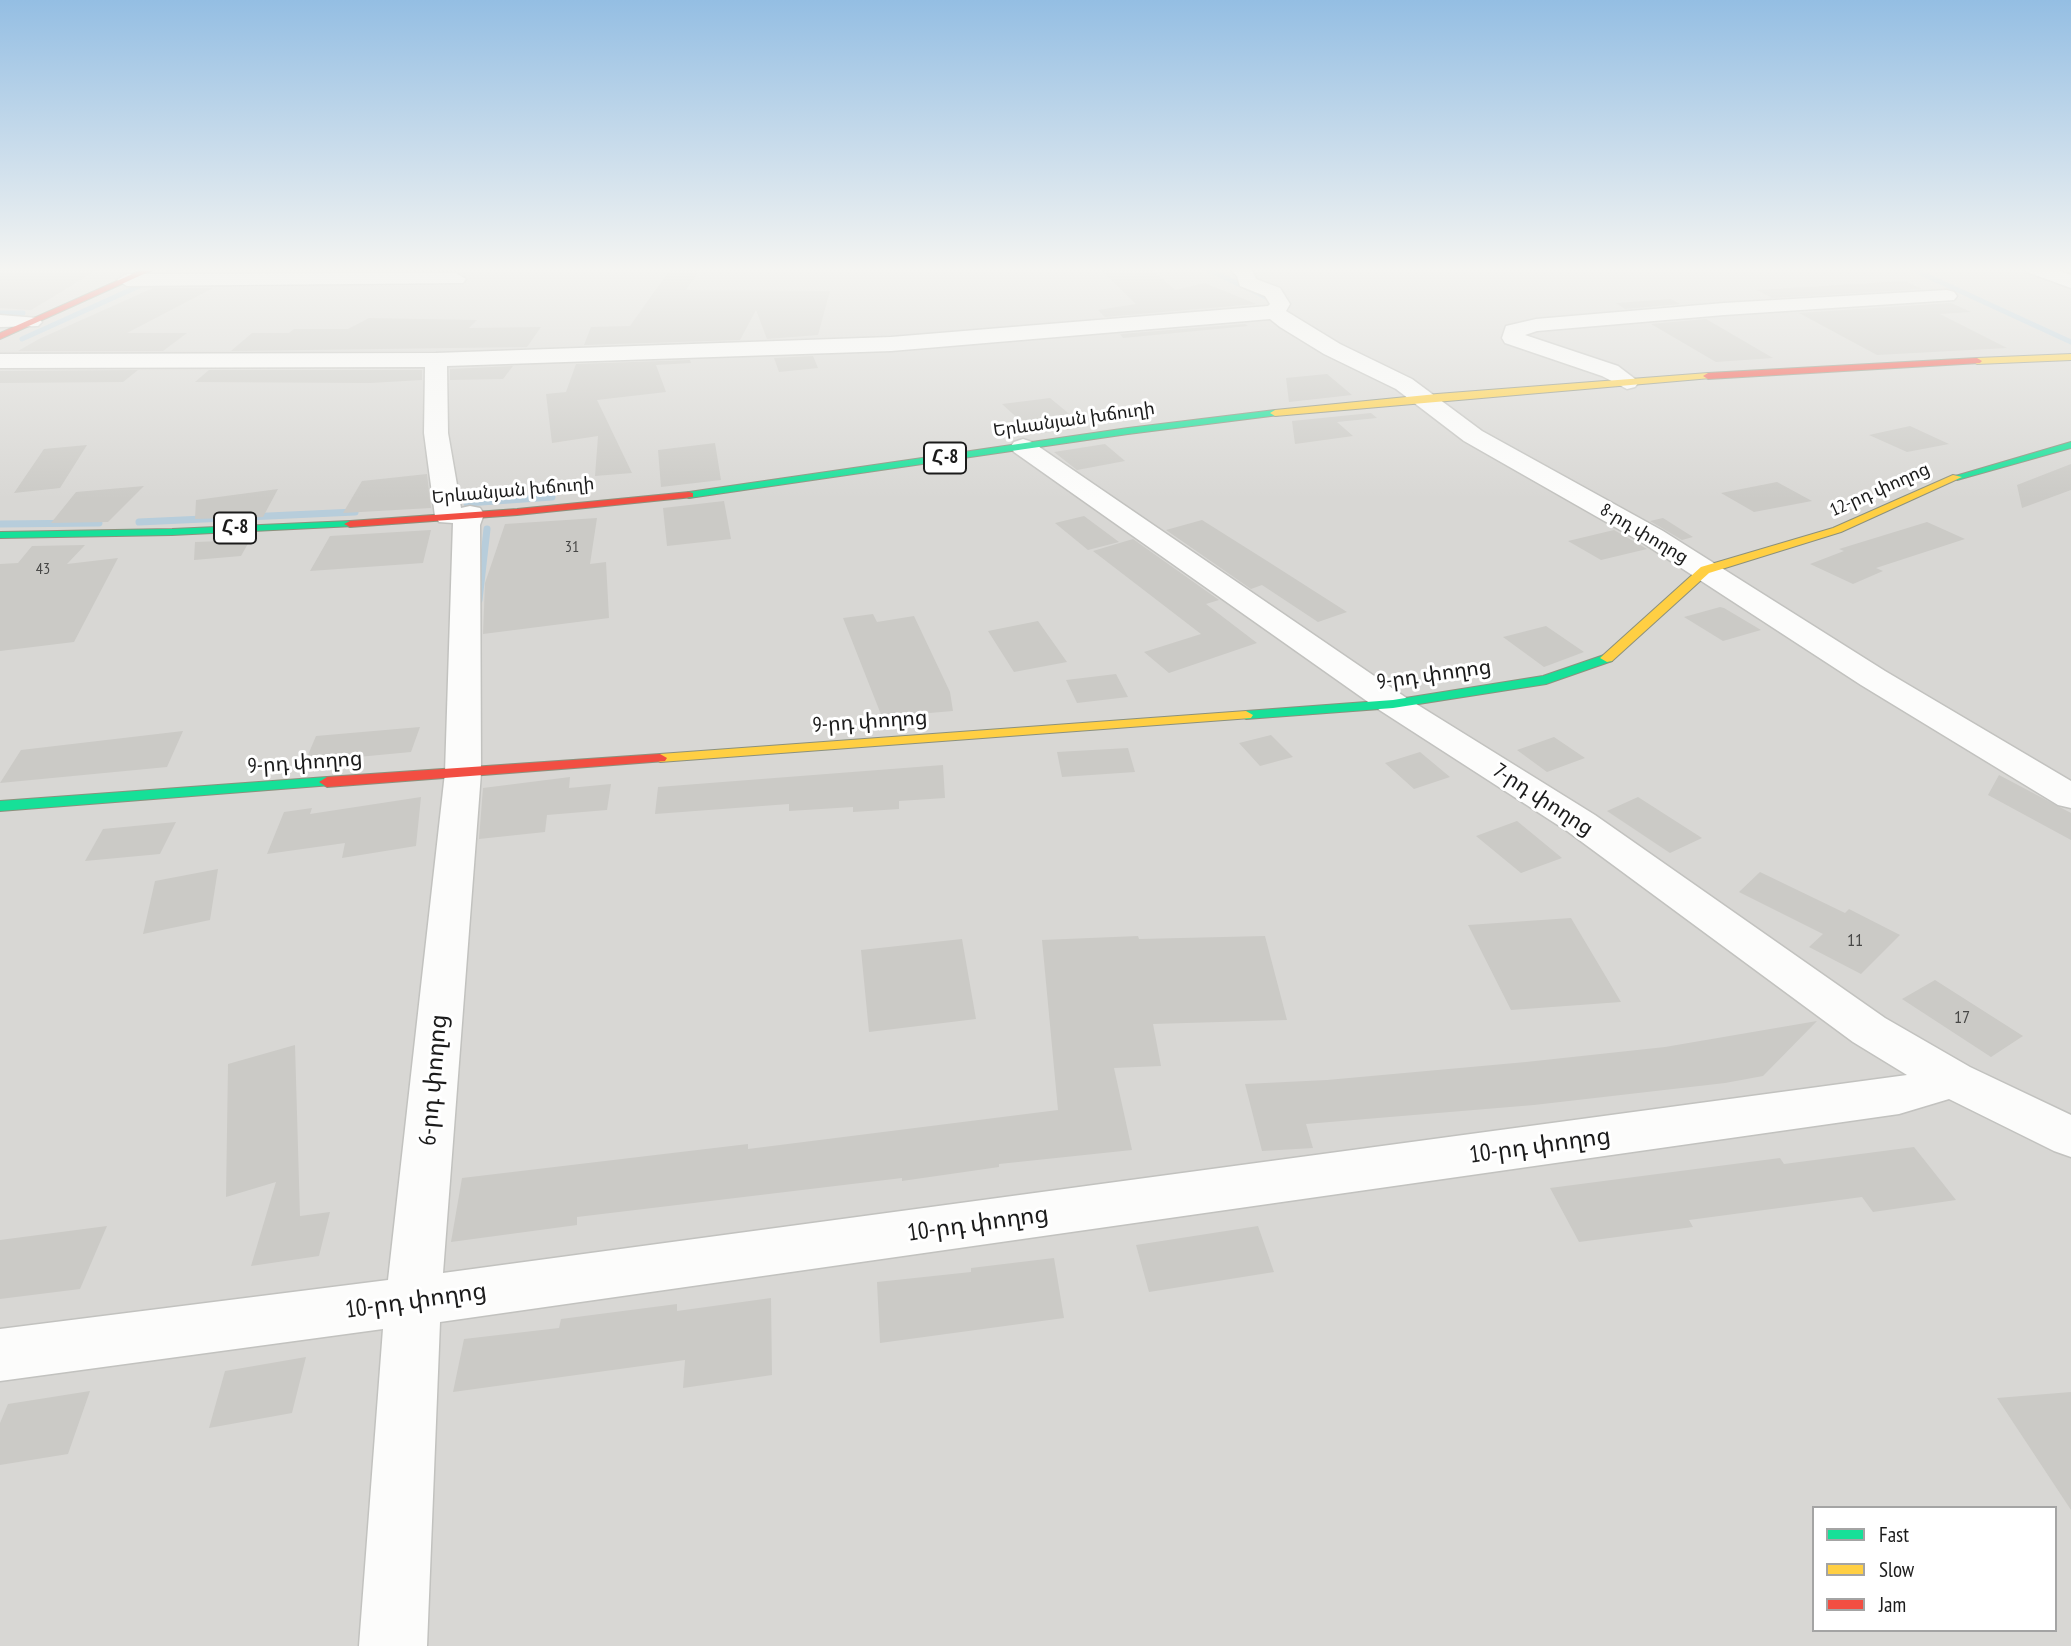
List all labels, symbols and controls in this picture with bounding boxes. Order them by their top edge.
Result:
street label: Երևանյան խճուղի [992,398,1156,442]
road number: Հ-8 [924,442,966,474]
street label: 12-րդ փողոց [1827,458,1933,522]
street label: Երևանյան խճուղի [431,473,595,509]
street label: 8-րդ փողոց [1596,499,1692,569]
road number: Հ-8 [214,512,256,544]
house number: 31 [565,537,579,557]
house number: 43 [36,559,50,579]
street label: 9-րդ փողոց [1375,655,1493,695]
street label: 9-րդ փողոց [812,705,928,739]
street label: 9-րդ փողոց [247,746,363,780]
street label: 7-րդ փողոց [1488,758,1598,842]
house number: 11 [1847,930,1863,952]
house number: 17 [1954,1007,1970,1029]
street label: 6-րդ փողոց [414,1013,454,1147]
street label: 10-րդ փողոց [1467,1122,1613,1170]
street label: 10-րդ փողոց [905,1200,1051,1248]
street label: 10-րդ փողոց [343,1277,489,1325]
legend [1812,1506,2057,1632]
text: Fast [1879,1521,1909,1548]
text: Slow [1879,1556,1914,1583]
text: Jam [1879,1591,1906,1618]

